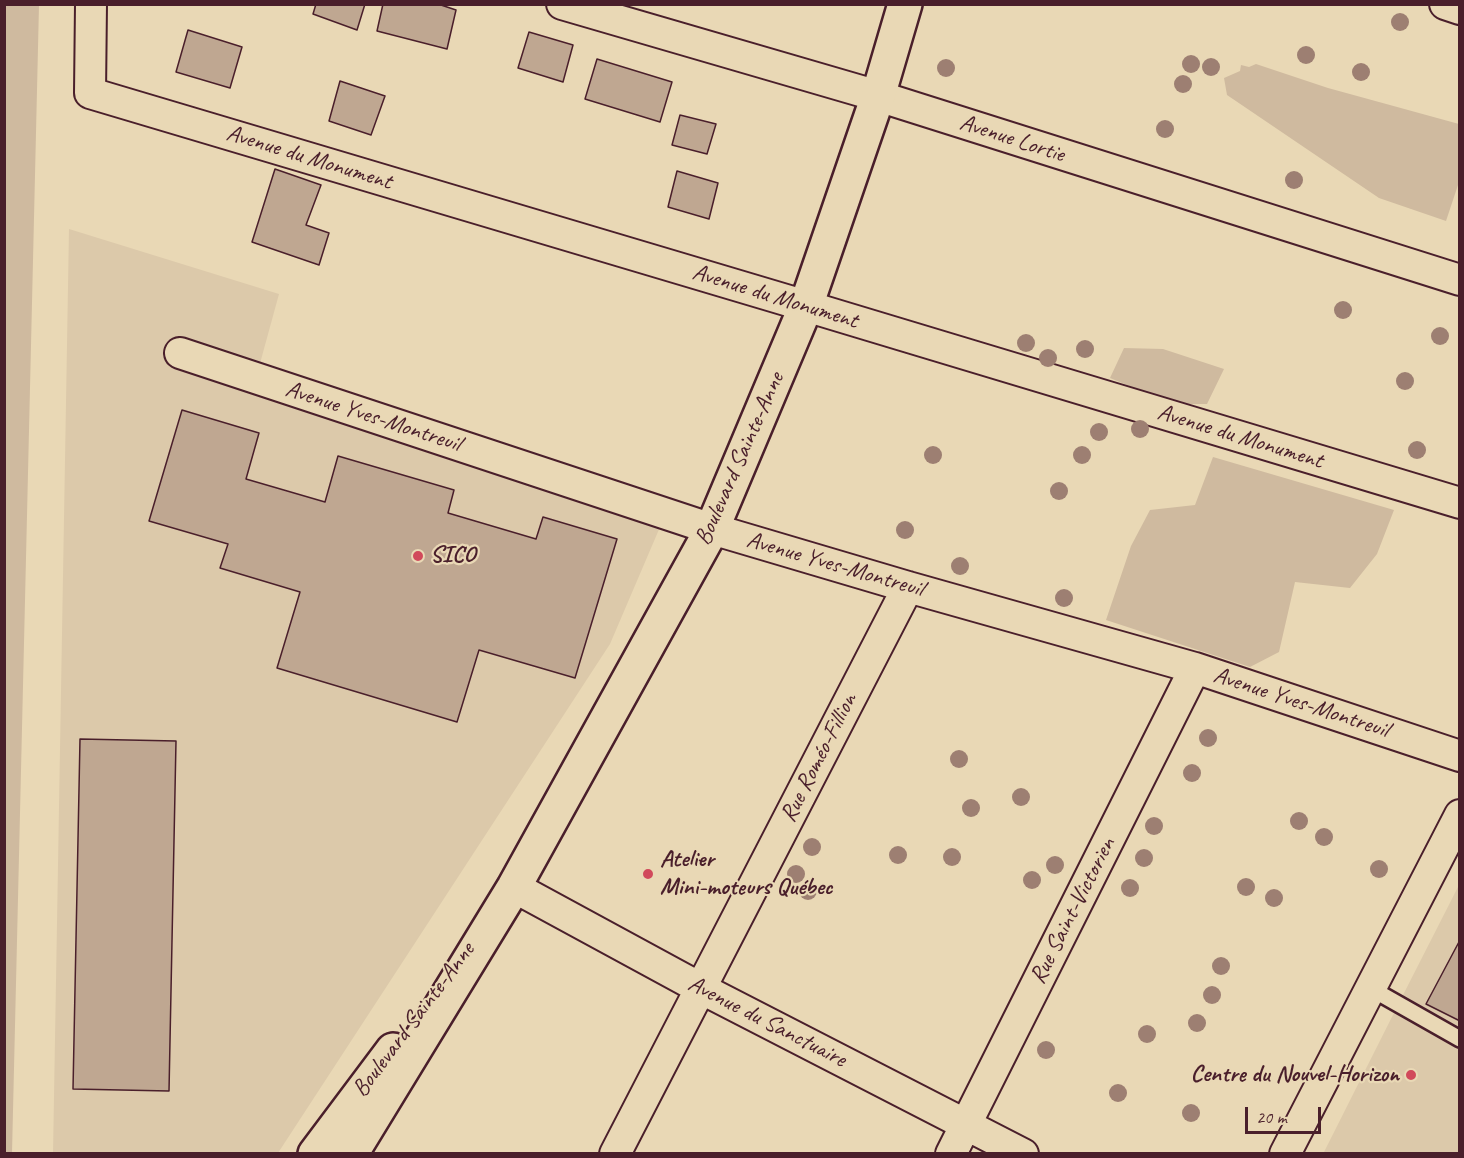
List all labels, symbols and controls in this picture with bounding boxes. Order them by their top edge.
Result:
street label: Avenue Lortie [956,109,1068,169]
street label: Avenue du Monument [223,119,395,197]
street label: Avenue du Monument [689,258,861,336]
street label: Boulevard Sainte-Anne [689,368,791,550]
street label: Avenue Yves-Montreuil [282,375,464,459]
street label: Avenue du Monument [1154,398,1326,476]
street label: Avenue Yves-Montreuil [743,526,927,604]
place label: SICO [430,542,475,570]
marker: SICO [411,549,425,563]
street label: Avenue Yves-Montreuil [1210,661,1392,745]
street label: Rue Roméo-Fillion [774,689,864,827]
street label: Rue Saint-Victorien [1024,833,1122,989]
place label: Atelier Mini-moteurs Québec [660,846,832,902]
marker: Atelier Mini-moteurs Québec [641,867,655,881]
street label: Boulevard Sainte-Anne [347,937,481,1103]
street label: Avenue du Sanctuaire [683,970,851,1074]
place label: Centre du Nouvel-Horizon [1190,1061,1399,1089]
marker: Centre du Nouvel-Horizon [1404,1068,1418,1082]
scale bar [1248,1095,1324,1133]
text: 20 m [1256,1106,1287,1128]

